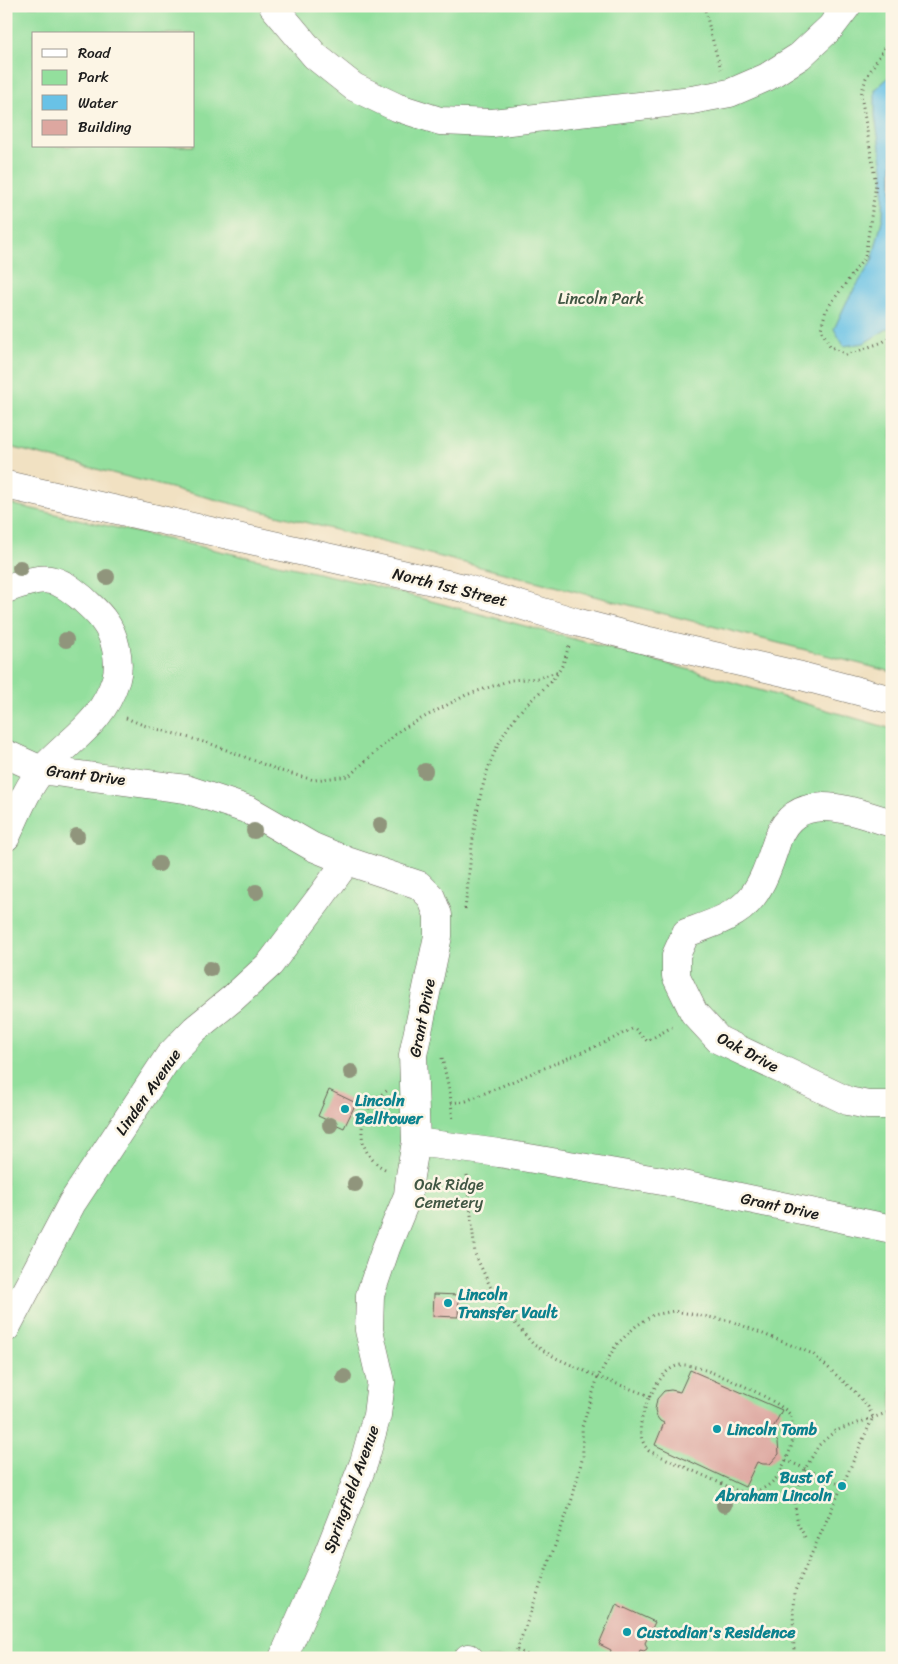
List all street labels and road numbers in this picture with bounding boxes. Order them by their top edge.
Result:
street label: North 1st Street [390,559,510,615]
street label: Grant Drive [45,756,127,794]
street label: Grant Drive [400,976,444,1060]
street label: Oak Drive [712,1024,785,1081]
street label: Linden Avenue [107,1042,189,1142]
street label: Grant Drive [738,1184,822,1229]
street label: Springfield Avenue [314,1421,388,1557]

